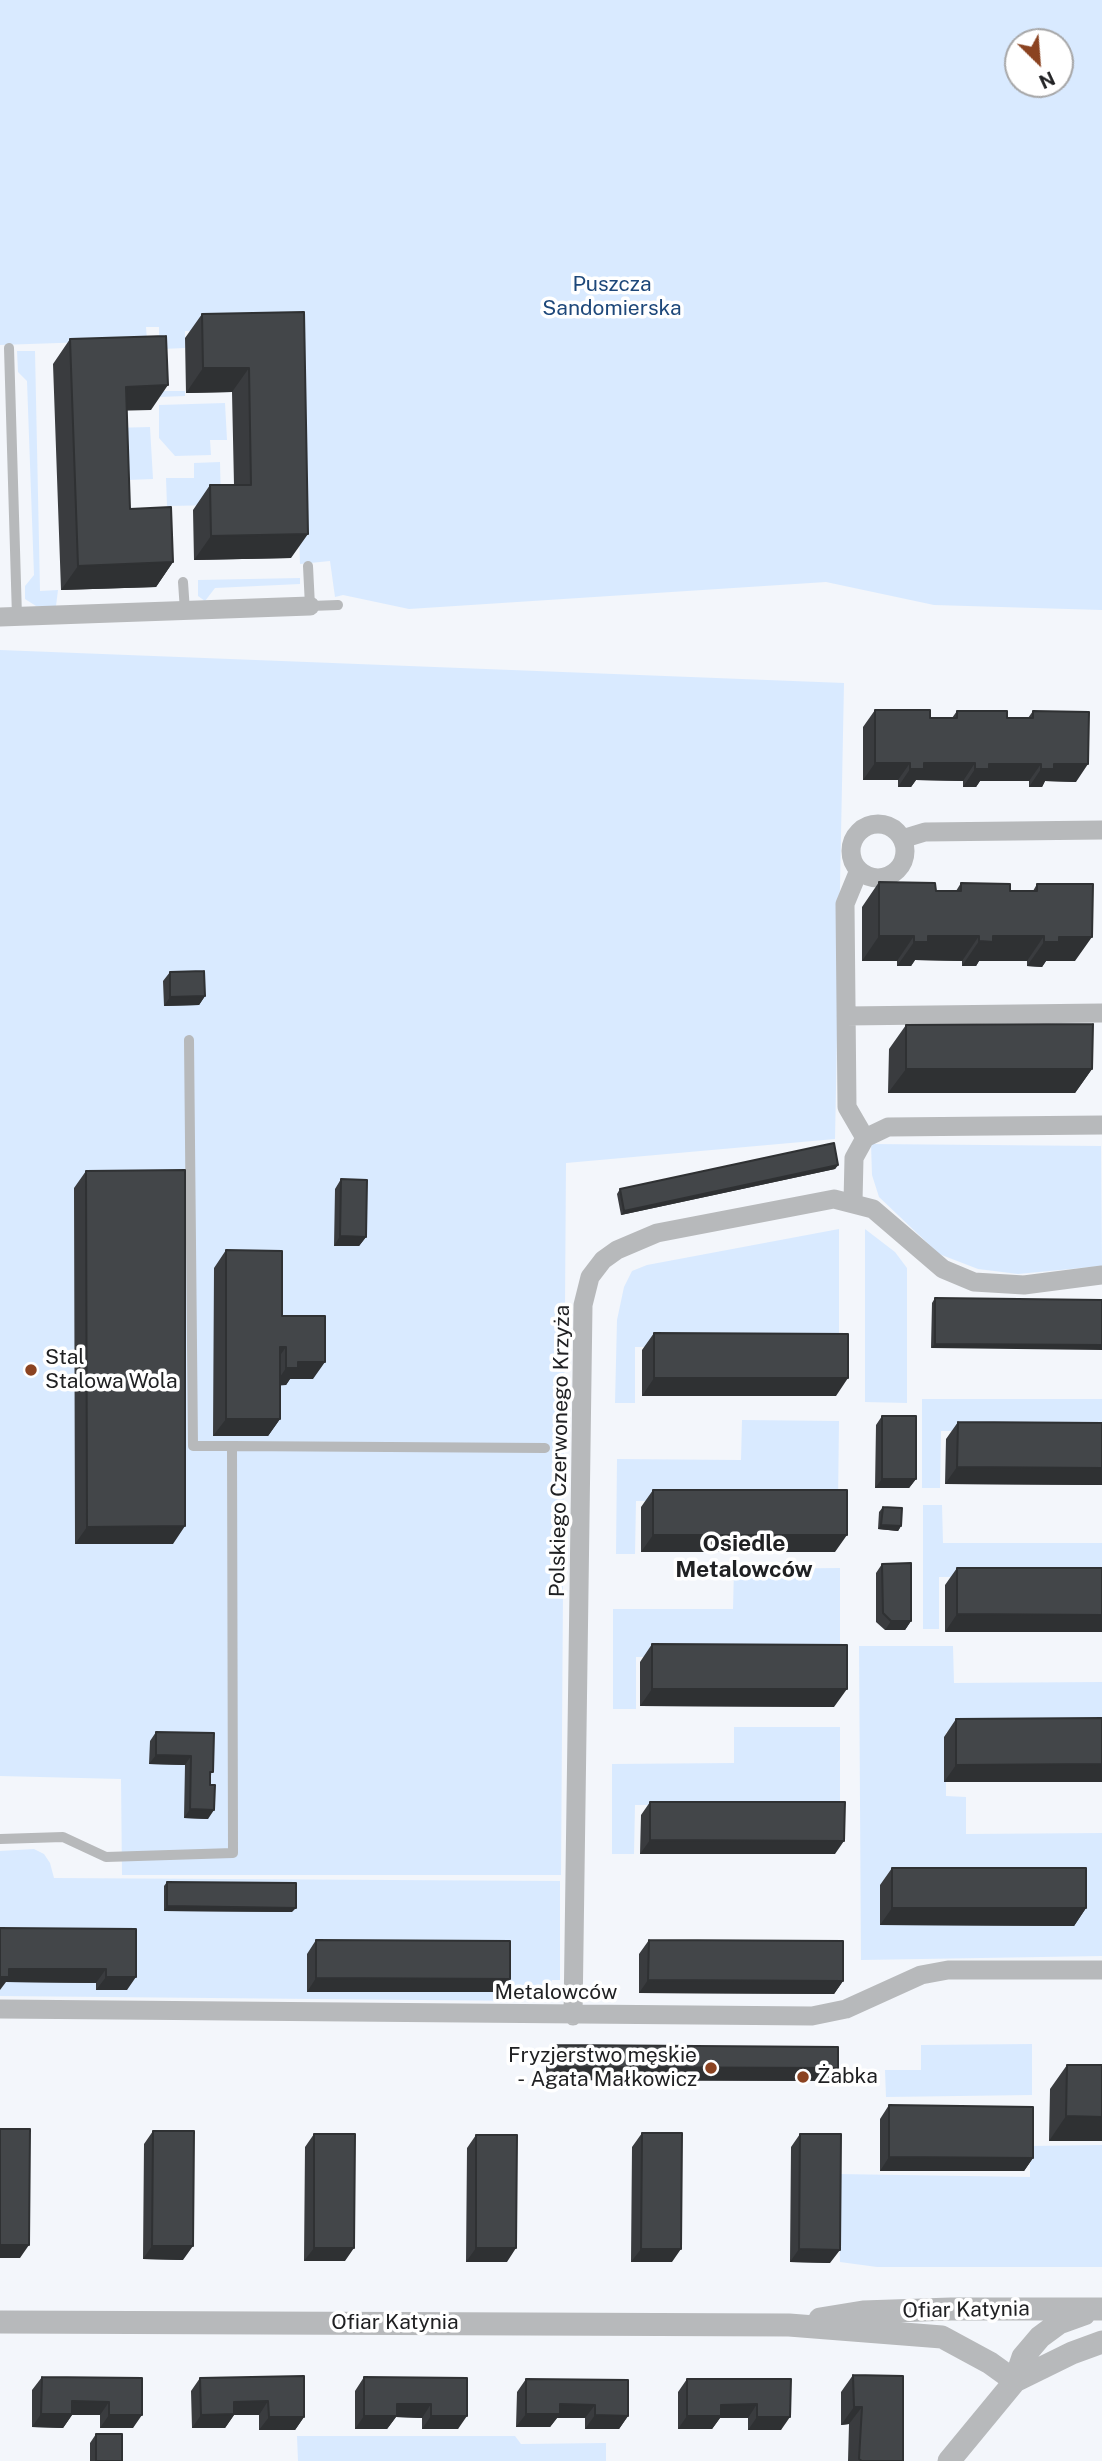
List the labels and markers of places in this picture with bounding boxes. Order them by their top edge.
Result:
place label: Stal Stalowa Wola [45,1345,178,1395]
marker: Stal Stalowa Wola [23,1362,39,1378]
place label: Fryzjerstwo męskie - Agata Małkowicz [508,2043,697,2093]
marker: Fryzjerstwo męskie - Agata Małkowicz [703,2060,719,2076]
place label: Żabka [817,2064,878,2090]
marker: Żabka [795,2069,811,2085]

